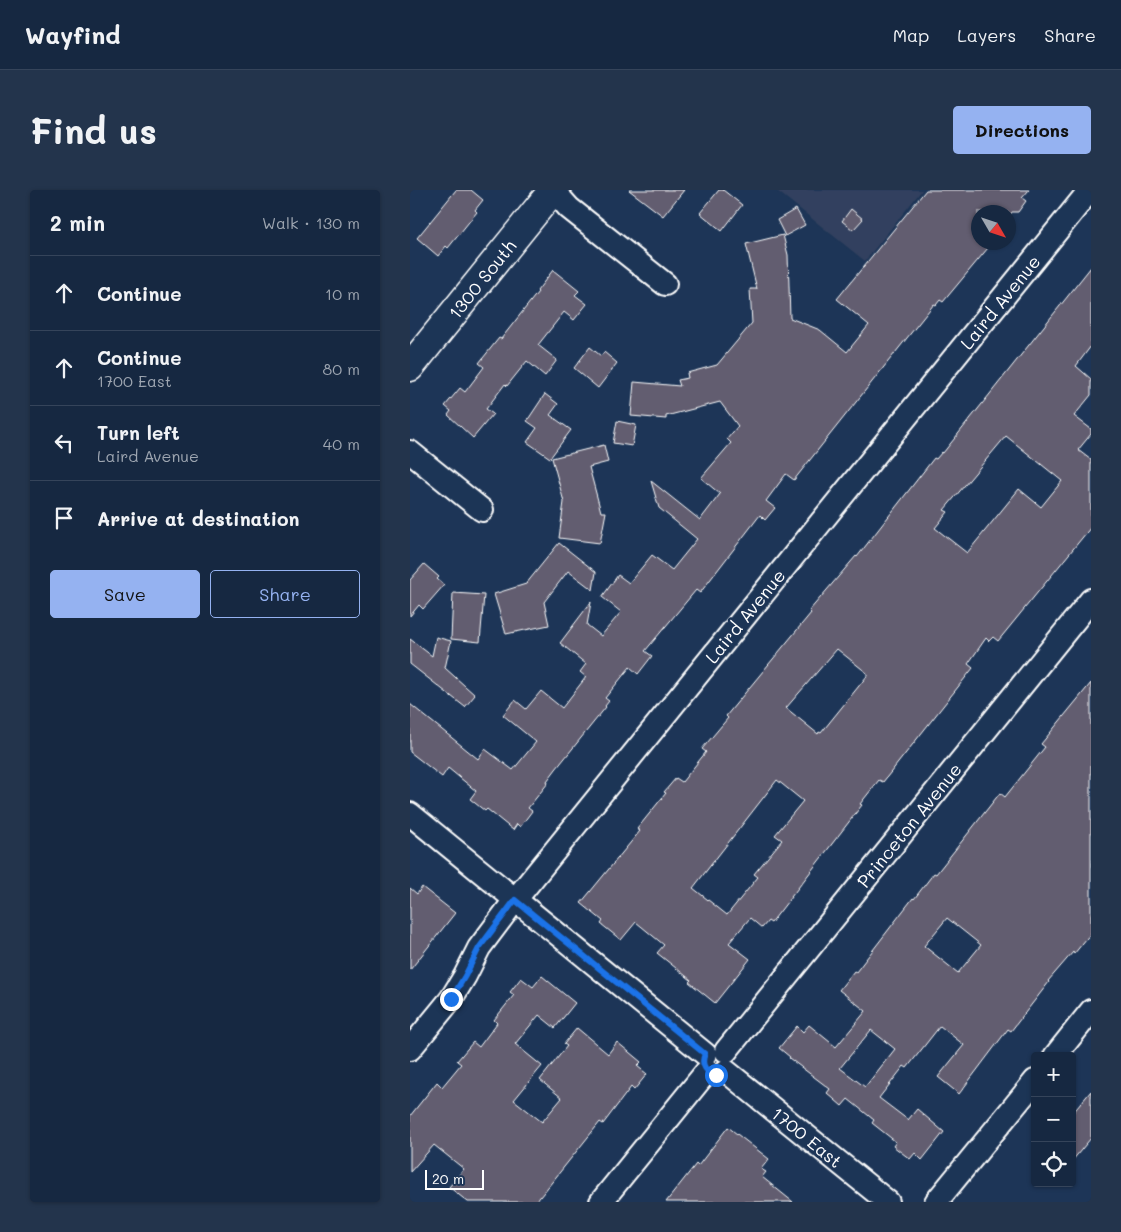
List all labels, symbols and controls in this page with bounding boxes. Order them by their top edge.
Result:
text: Wayfind [25,19,121,50]
text: Map [893,23,929,47]
text: Layers [957,23,1016,47]
text: Share [1044,23,1096,47]
button: Directions [953,106,1091,154]
text: Find us [30,107,157,153]
north arrow [971,205,1016,250]
text: 2 min [50,209,105,236]
text: Walk · 130 m [262,212,360,233]
street label: 1300 South [443,234,521,324]
street label: Laird Avenue [955,250,1045,354]
icon: ahead [50,279,78,307]
text: Continue [97,281,182,306]
text: 10 m [325,283,360,304]
text: Continue [97,345,182,370]
icon: ahead [50,354,78,382]
text: 80 m [323,358,360,379]
text: 1700 East [97,370,172,391]
text: Turn left [97,420,180,445]
icon: left [50,429,78,457]
text: 40 m [323,433,360,454]
text: Laird Avenue [97,445,199,466]
icon: arrive [50,504,78,532]
text: Arrive at destination [97,506,300,531]
street label: Laird Avenue [700,564,790,668]
button: Save [50,570,200,618]
button: Share [210,570,360,618]
street label: Princeton Avenue [851,758,967,892]
route end [440,988,463,1011]
map controls [1031,1052,1076,1187]
button: + [1031,1052,1076,1097]
route start [705,1064,728,1087]
button: − [1031,1097,1076,1142]
street label: 1700 East [767,1101,847,1173]
button: locate [1031,1142,1076,1187]
scale bar [425,1167,484,1190]
text: 20 m [432,1169,464,1188]

